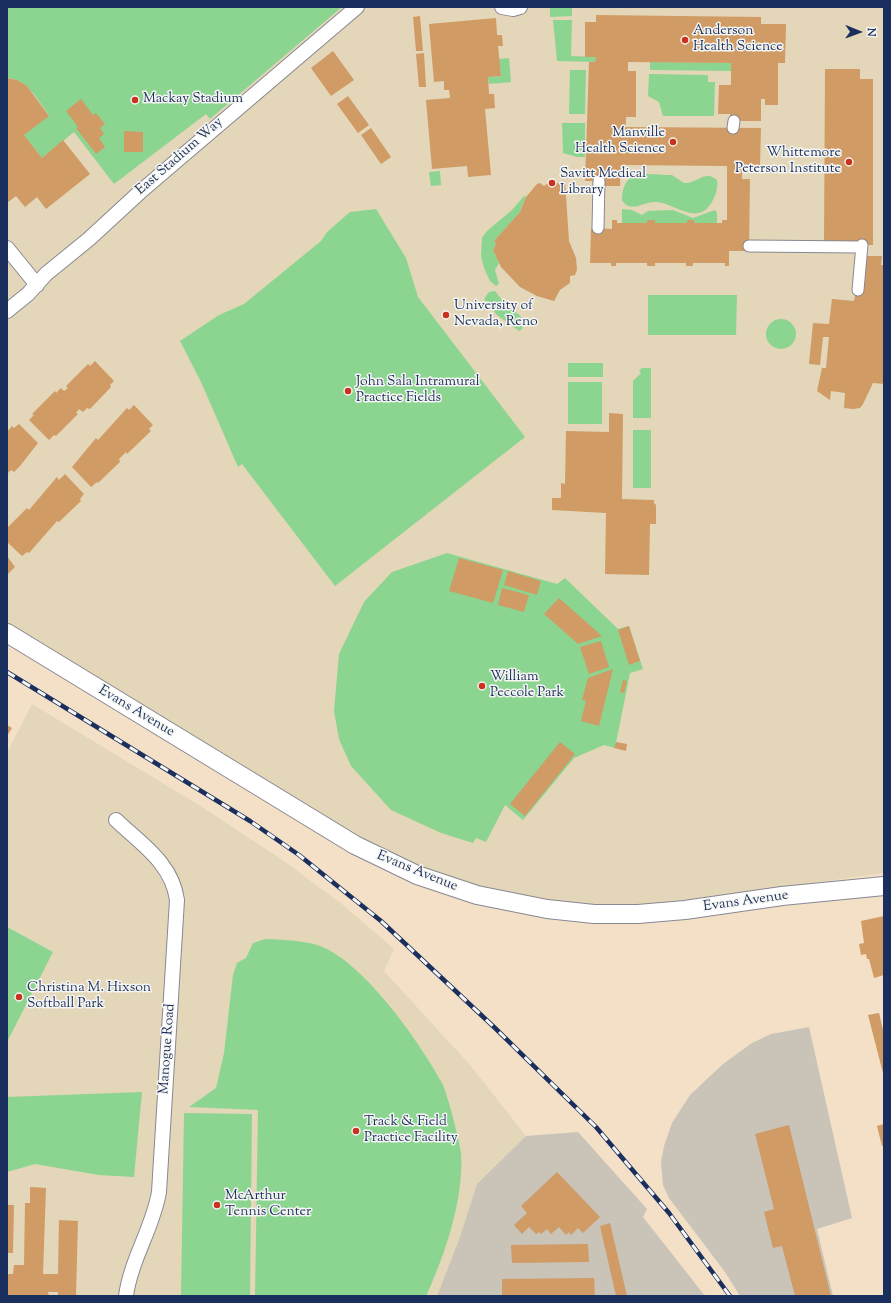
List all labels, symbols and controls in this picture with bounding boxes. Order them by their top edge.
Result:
north arrow [839,12,879,52]
place label: Anderson Health Science [693,24,783,56]
text: N [863,28,879,37]
marker: Anderson Health Science [680,35,690,45]
place label: Mackay Stadium [143,92,243,108]
marker: Mackay Stadium [130,95,140,105]
street label: East Stadium Way [133,115,227,199]
place label: Manville Health Science [575,126,665,158]
marker: Manville Health Science [668,137,678,147]
place label: Whittemore Peterson Institute [735,146,841,178]
marker: Whittemore Peterson Institute [844,157,854,167]
place label: Savitt Medical Library [560,167,646,200]
marker: Savitt Medical Library [547,178,557,188]
place label: University of Nevada, Reno [454,299,538,332]
marker: University of Nevada, Reno [441,310,451,320]
place label: John Sala Intramural Practice Fields [356,375,480,408]
marker: John Sala Intramural Practice Fields [343,386,353,396]
place label: William Peccole Park [490,670,564,702]
marker: William Peccole Park [477,681,487,691]
street label: Evans Avenue [95,683,177,741]
street label: Evans Avenue [374,848,460,896]
street label: Evans Avenue [702,888,790,916]
place label: Christina M. Hixson Softball Park [27,981,151,1014]
marker: Christina M. Hixson Softball Park [14,992,24,1002]
street label: Manogue Road [156,1003,180,1095]
place label: Track & Field Practice Facility [364,1115,458,1148]
marker: Track & Field Practice Facility [351,1126,361,1136]
place label: McArthur Tennis Center [225,1189,311,1222]
marker: McArthur Tennis Center [212,1200,222,1210]

